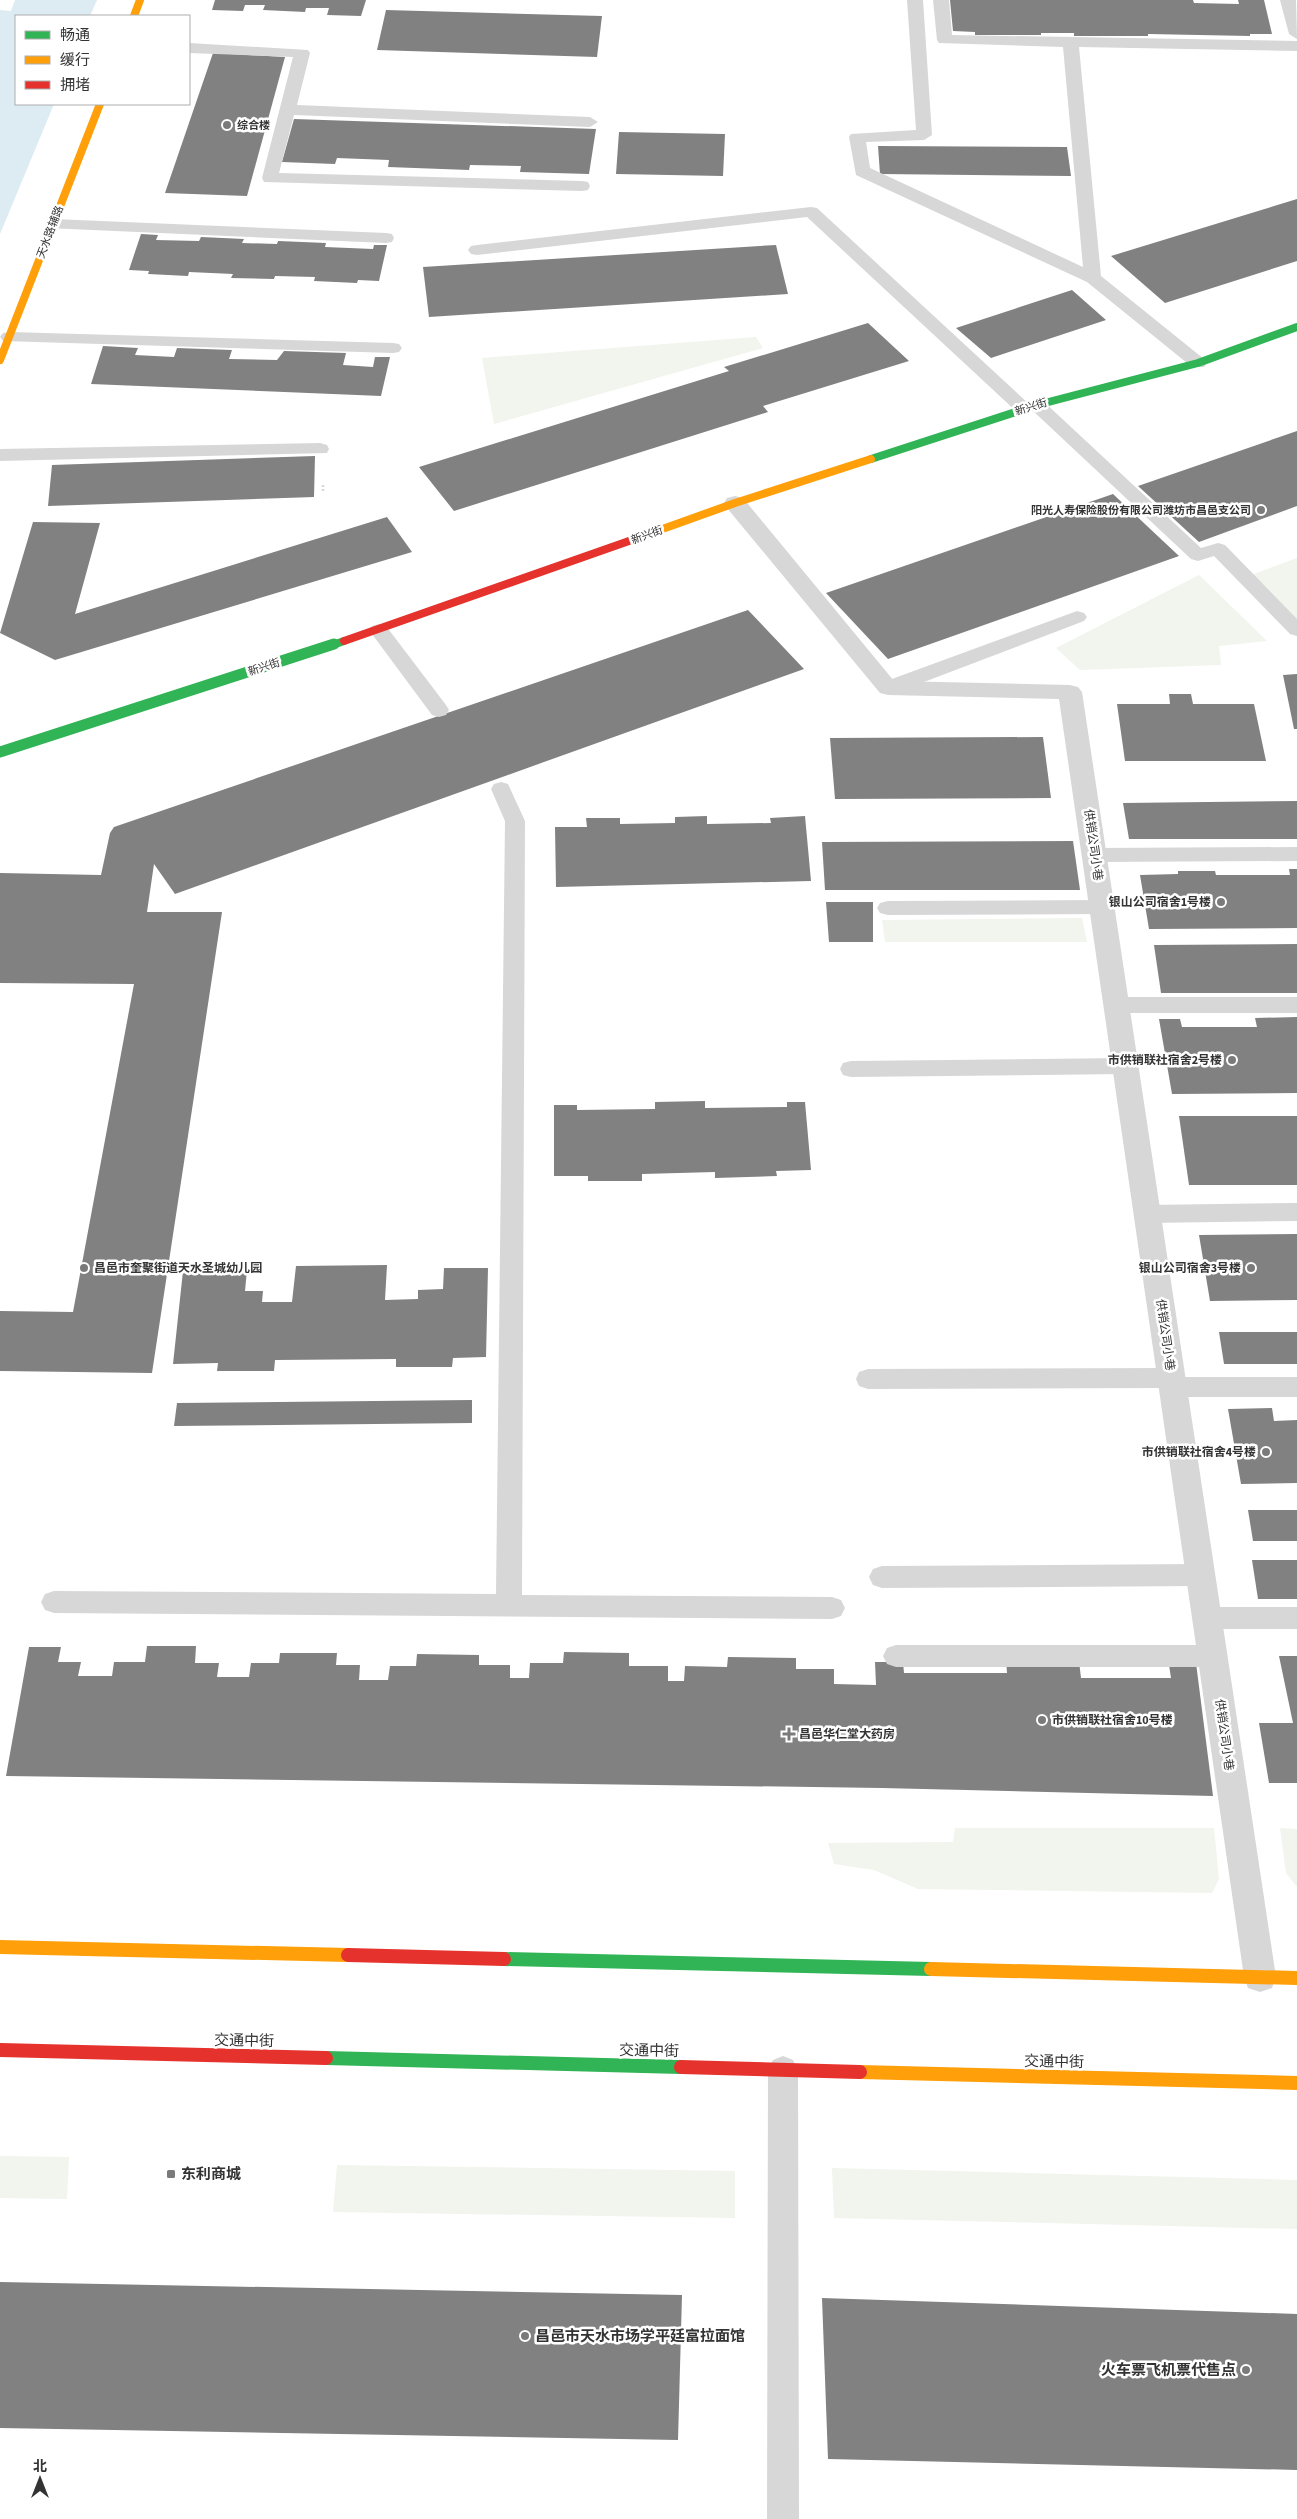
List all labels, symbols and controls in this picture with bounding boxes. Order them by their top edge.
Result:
legend [15,15,190,105]
text: 畅通 [60,25,90,46]
text: 缓行 [60,50,90,71]
text: 拥堵 [60,75,90,96]
place label: 综合楼 [237,118,270,133]
marker: 综合楼 [221,119,233,131]
street label: 天水路辅路 [33,204,67,260]
street label: 新兴街 [1013,395,1049,419]
place label: 阳光人寿保险股份有限公司潍坊市昌邑支公司 [1031,503,1251,518]
marker: 阳光人寿保险股份有限公司潍坊市昌邑支公司 [1255,504,1267,516]
street label: 新兴街 [629,522,665,548]
street label: 新兴街 [246,655,282,679]
street label: 供销公司小巷 [1080,808,1106,882]
place label: 银山公司宿舍1号楼 [1109,894,1211,911]
marker: 银山公司宿舍1号楼 [1215,896,1227,908]
place label: 市供销联社宿舍2号楼 [1108,1052,1222,1069]
marker: 市供销联社宿舍2号楼 [1226,1054,1238,1066]
place label: 昌邑市奎聚街道天水圣城幼儿园 [94,1260,262,1277]
place label: 银山公司宿舍3号楼 [1139,1260,1241,1277]
marker: 昌邑市奎聚街道天水圣城幼儿园 [78,1262,90,1274]
marker: 银山公司宿舍3号楼 [1245,1262,1257,1274]
street label: 供销公司小巷 [1152,1298,1178,1372]
place label: 市供销联社宿舍4号楼 [1142,1444,1256,1461]
marker: 市供销联社宿舍4号楼 [1260,1446,1272,1458]
street label: 供销公司小巷 [1211,1698,1237,1772]
place label: 市供销联社宿舍10号楼 [1052,1712,1173,1729]
marker: 市供销联社宿舍10号楼 [1036,1714,1048,1726]
place label: 昌邑华仁堂大药房 [799,1726,895,1743]
marker: 昌邑华仁堂大药房 [783,1728,795,1740]
street label: 交通中街 [214,2030,274,2052]
street label: 交通中街 [619,2040,679,2062]
street label: 交通中街 [1024,2051,1084,2073]
place label: 东利商城 [181,2164,241,2185]
marker: 东利商城 [165,2168,177,2180]
place label: 昌邑市天水市场学平廷富拉面馆 [535,2326,745,2347]
marker: 昌邑市天水市场学平廷富拉面馆 [519,2330,531,2342]
place label: 火车票飞机票代售点 [1101,2360,1236,2381]
marker: 火车票飞机票代售点 [1240,2364,1252,2376]
north arrow [15,2454,65,2504]
text: 北 [33,2457,47,2477]

